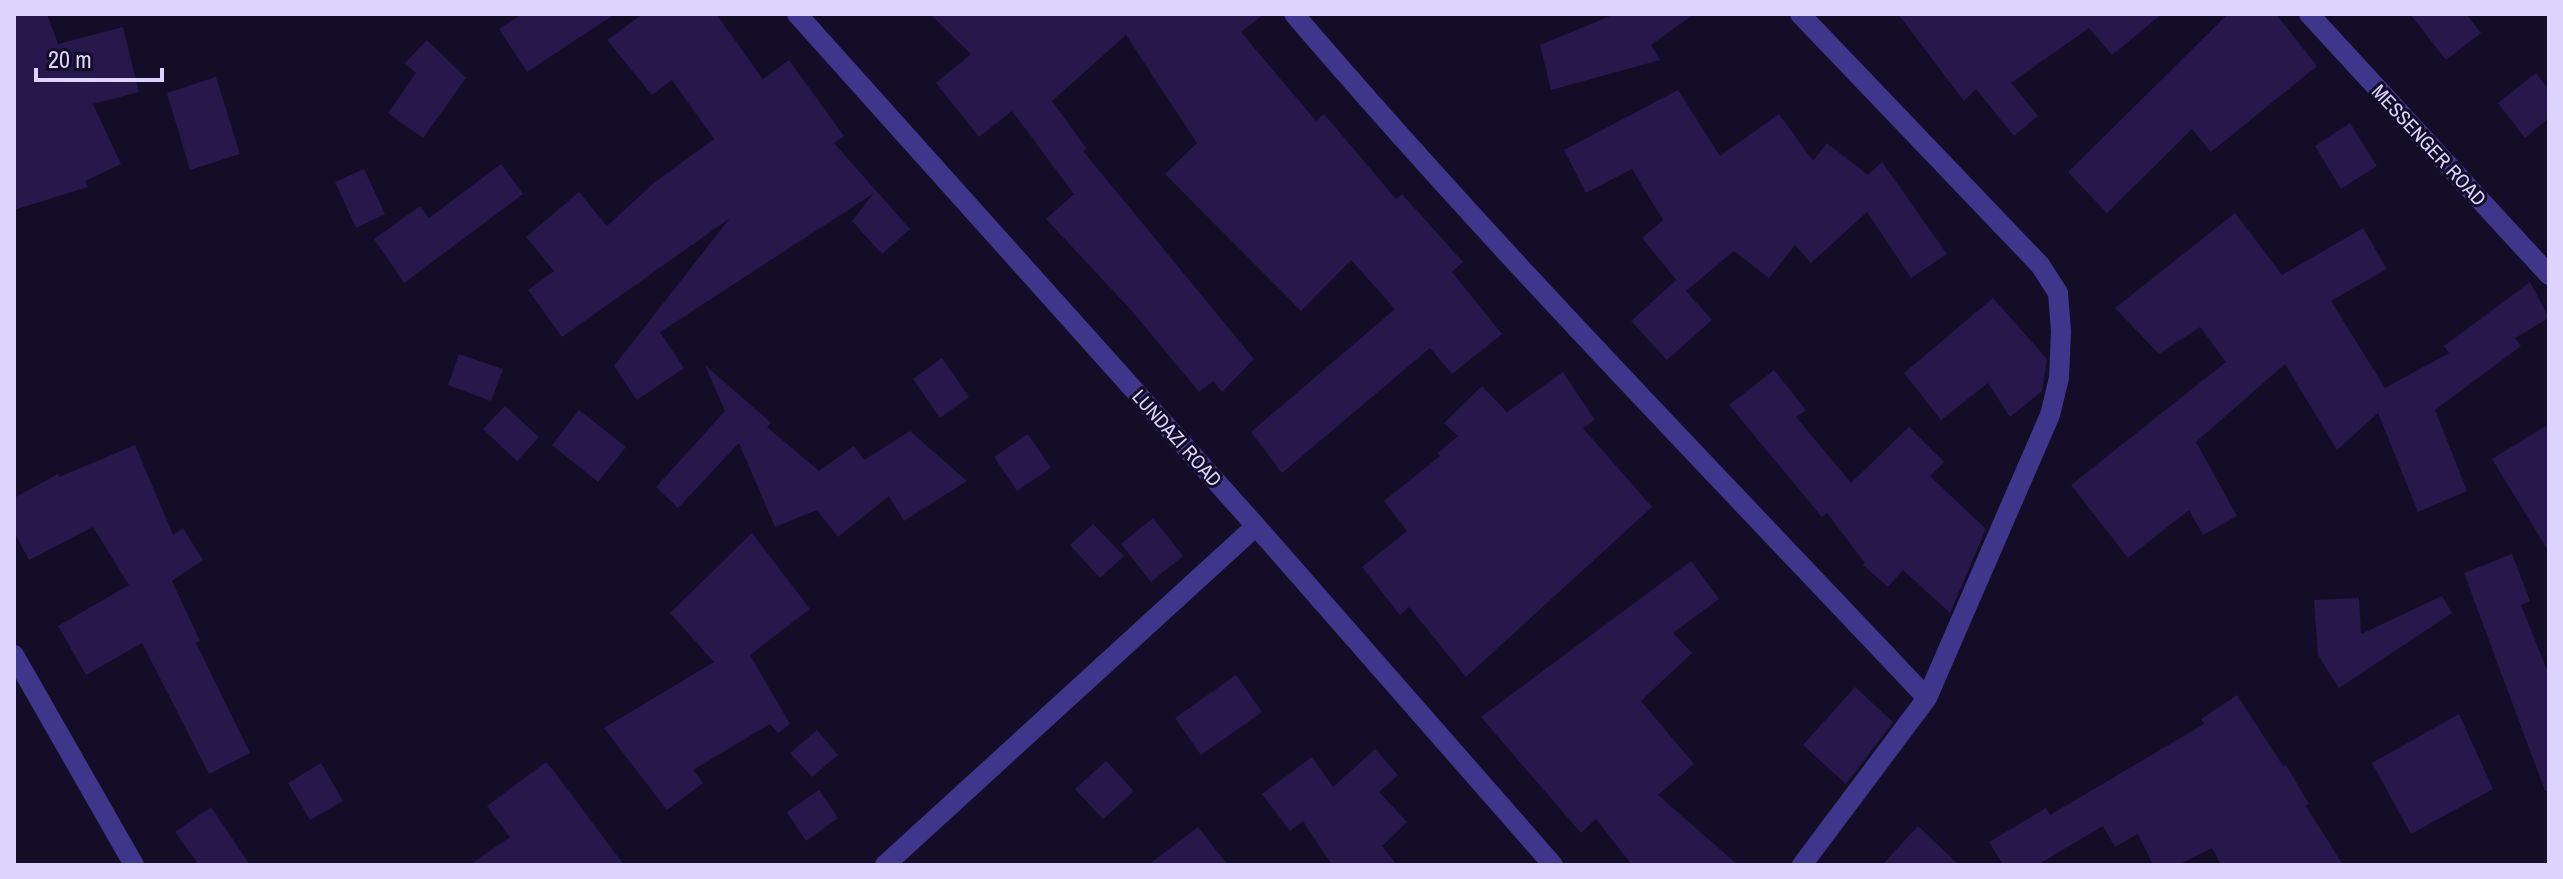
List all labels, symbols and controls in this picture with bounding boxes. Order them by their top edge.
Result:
scale bar [36,32,162,82]
text: 20 m [48,43,92,75]
street label: MESSENGER ROAD [2366,78,2493,211]
street label: LUNDAZI ROAD [1126,383,1228,492]

